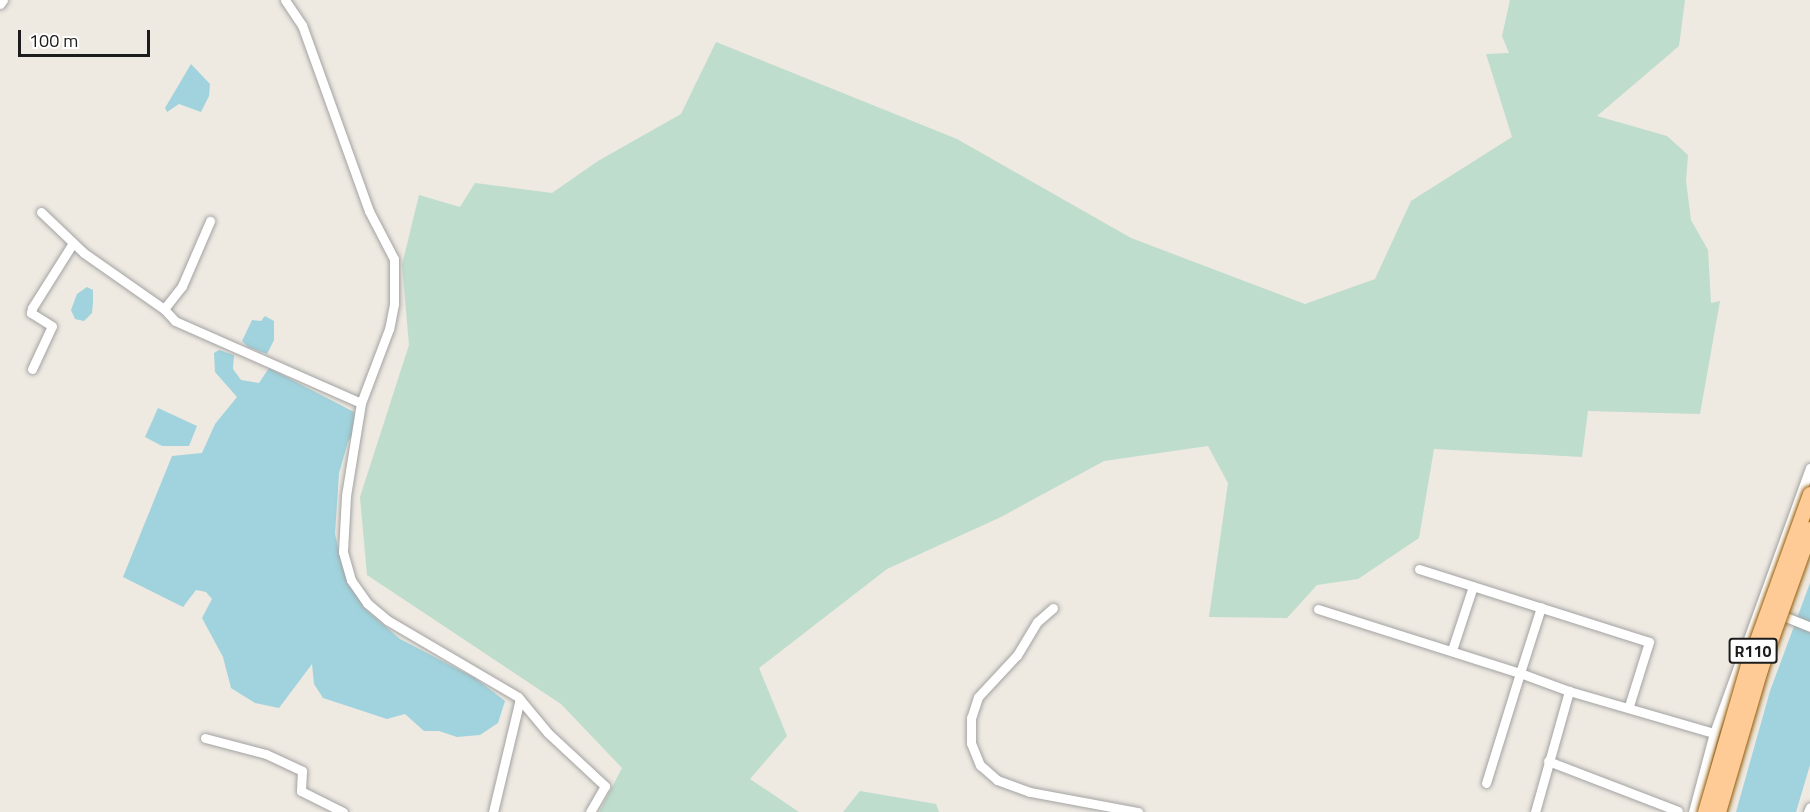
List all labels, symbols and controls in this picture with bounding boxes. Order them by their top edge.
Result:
scale bar [21,18,153,56]
text: 100 m [29,27,78,54]
road number: R110 [1728,638,1778,664]

